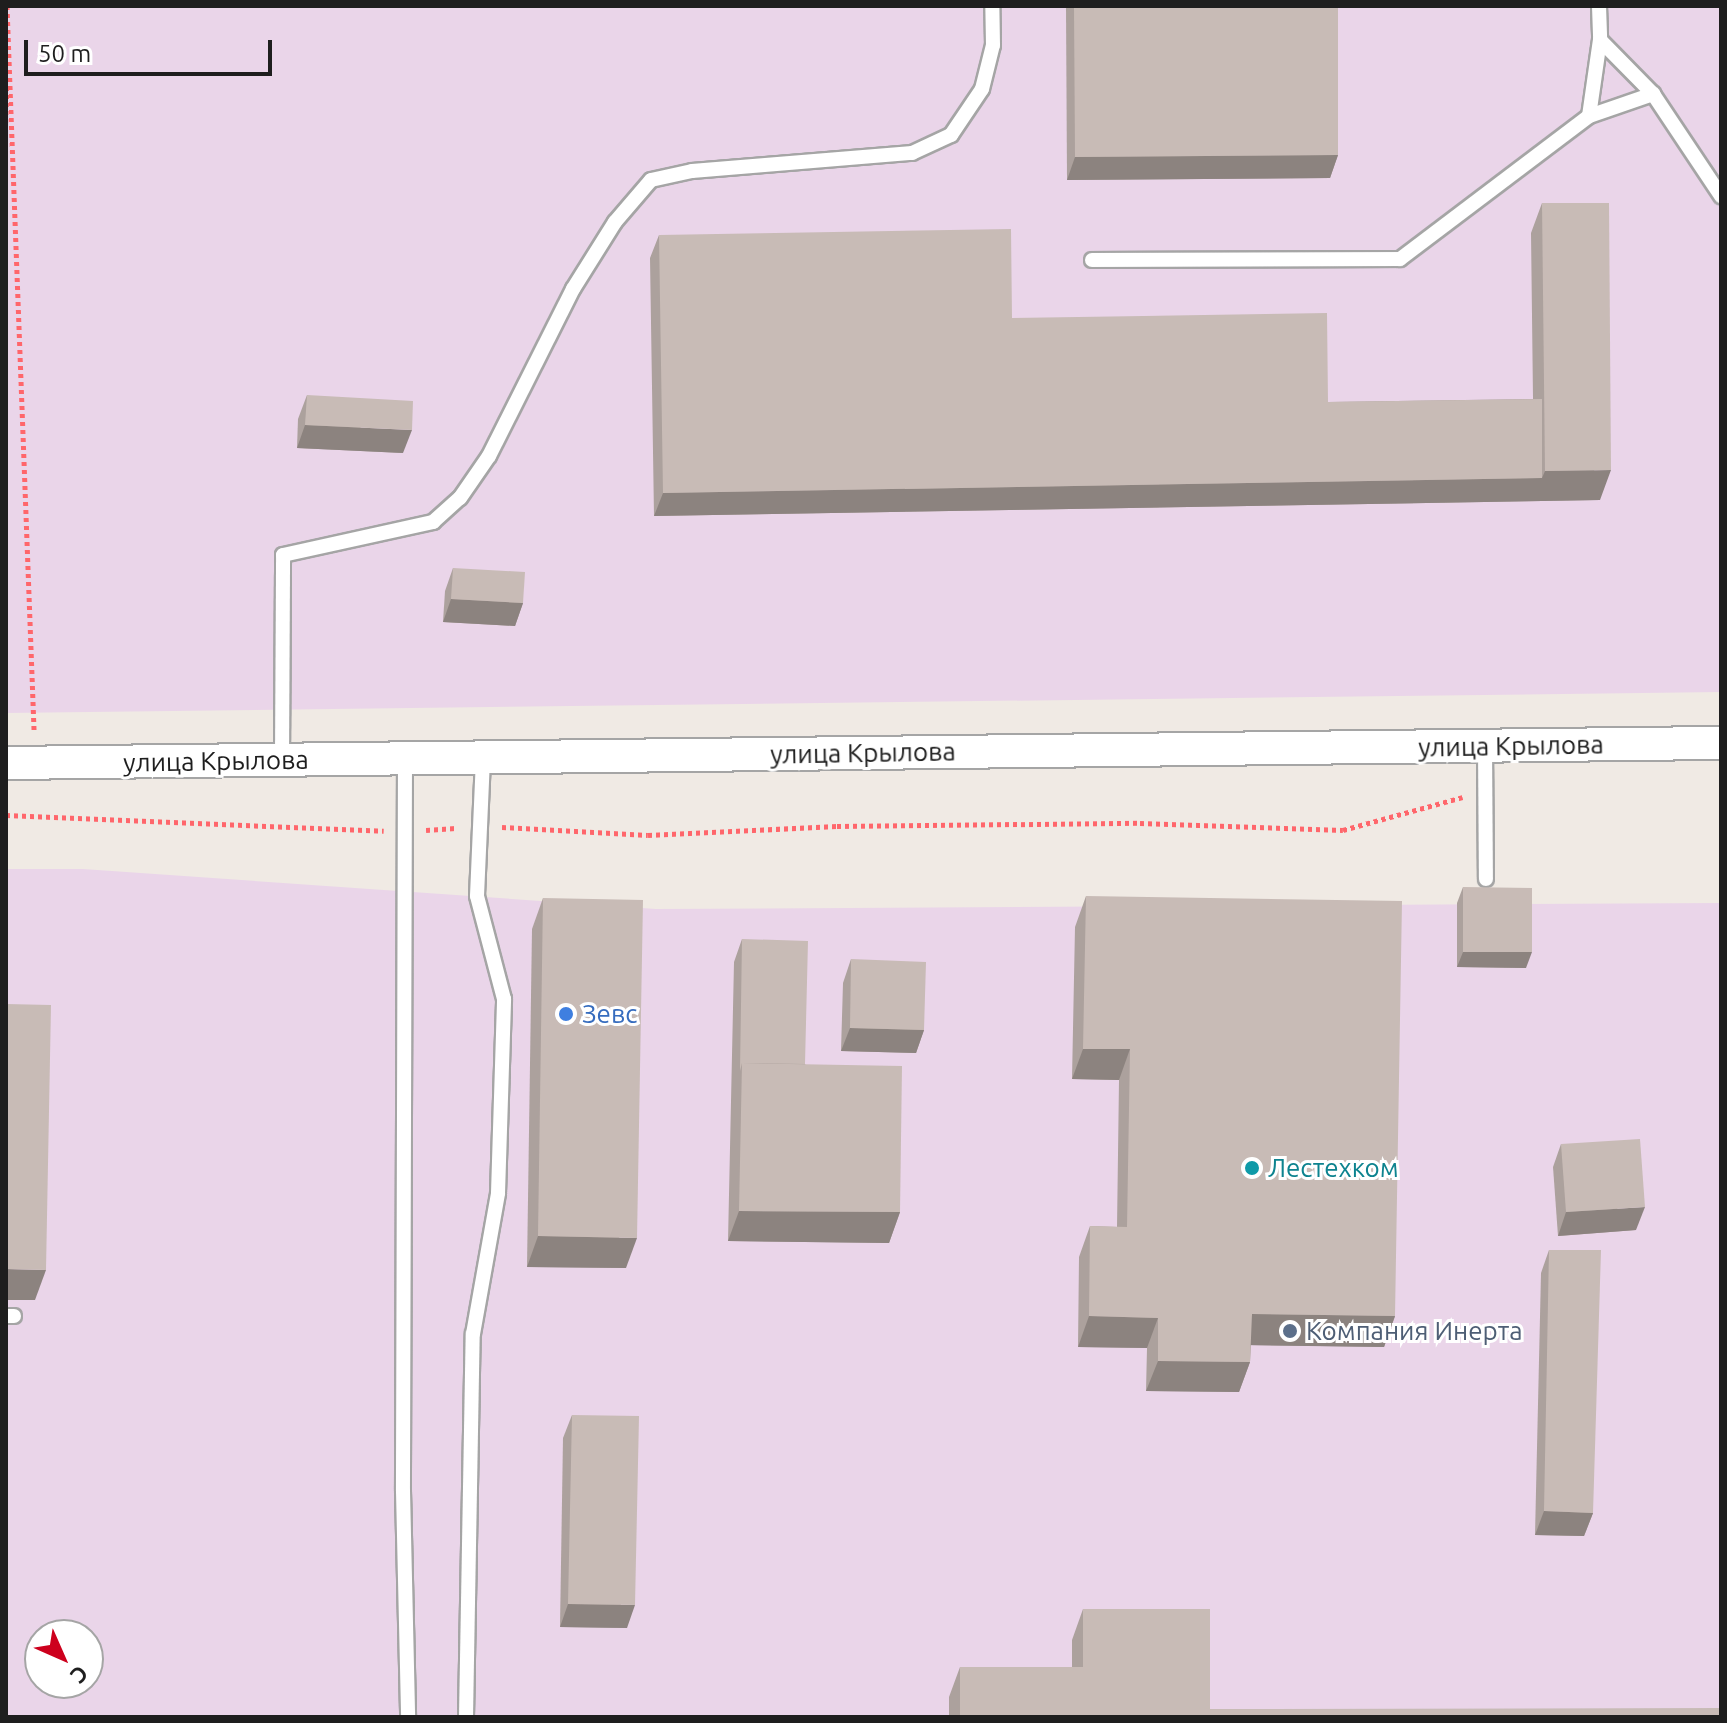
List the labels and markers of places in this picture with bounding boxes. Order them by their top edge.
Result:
place label: Зевс [582,998,637,1030]
marker: Зевс [557,1005,575,1023]
place label: Лестехком [1268,1152,1399,1184]
marker: Лестехком [1243,1159,1261,1177]
place label: Компания Инерта [1306,1315,1523,1347]
marker: Компания Инерта [1281,1322,1299,1340]

